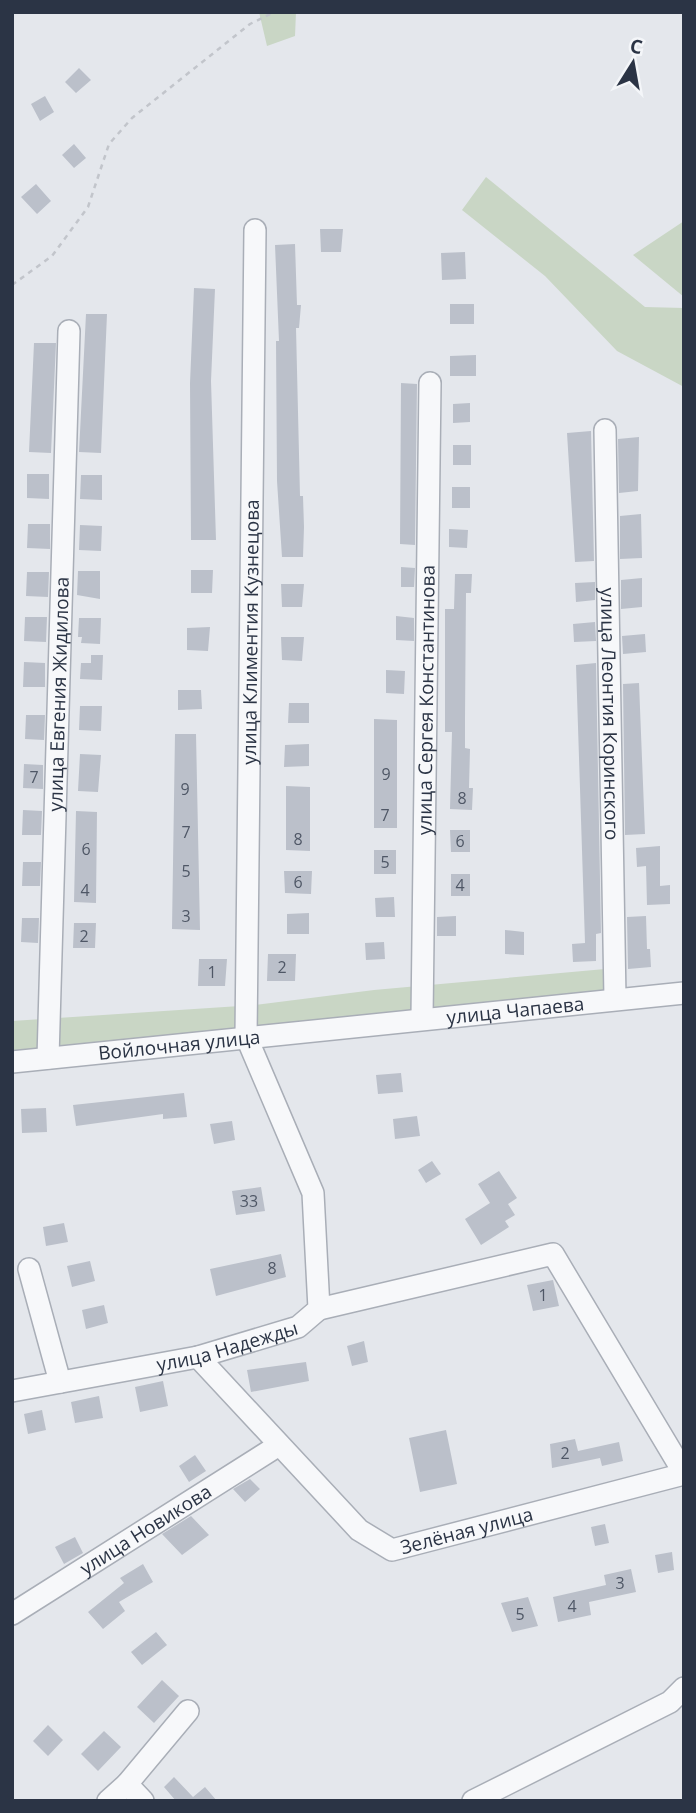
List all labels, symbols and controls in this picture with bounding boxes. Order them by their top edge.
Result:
north arrow [598,28,668,98]
text: С [628,32,645,60]
street label: улица Климентия Кузнецова [236,499,265,765]
street label: улица Сергея Константинова [411,565,441,835]
street label: улица Евгения Жидилова [42,576,75,812]
street label: улица Леонтия Коринского [595,587,625,841]
house number: 9 [381,763,391,785]
house number: 7 [29,766,39,788]
house number: 9 [180,778,190,800]
house number: 8 [457,787,467,809]
house number: 7 [380,804,390,826]
house number: 7 [181,821,191,843]
house number: 8 [293,828,303,850]
house number: 6 [455,830,465,852]
house number: 6 [81,838,91,860]
house number: 5 [380,851,390,873]
house number: 5 [181,860,191,882]
house number: 6 [293,871,303,893]
house number: 4 [455,874,465,896]
house number: 4 [80,879,90,901]
house number: 3 [181,905,191,927]
house number: 2 [79,925,89,947]
house number: 2 [277,956,287,978]
house number: 1 [207,961,217,983]
street label: улица Чапаева [445,990,585,1030]
street label: Войлочная улица [97,1024,261,1066]
house number: 33 [240,1190,258,1212]
house number: 8 [267,1257,277,1279]
house number: 1 [538,1284,548,1306]
street label: улица Надежды [154,1315,301,1377]
house number: 2 [560,1442,570,1464]
street label: улица Новикова [75,1478,216,1581]
street label: Зелёная улица [397,1501,536,1560]
house number: 3 [615,1572,625,1594]
house number: 4 [567,1595,577,1617]
house number: 5 [515,1603,525,1625]

